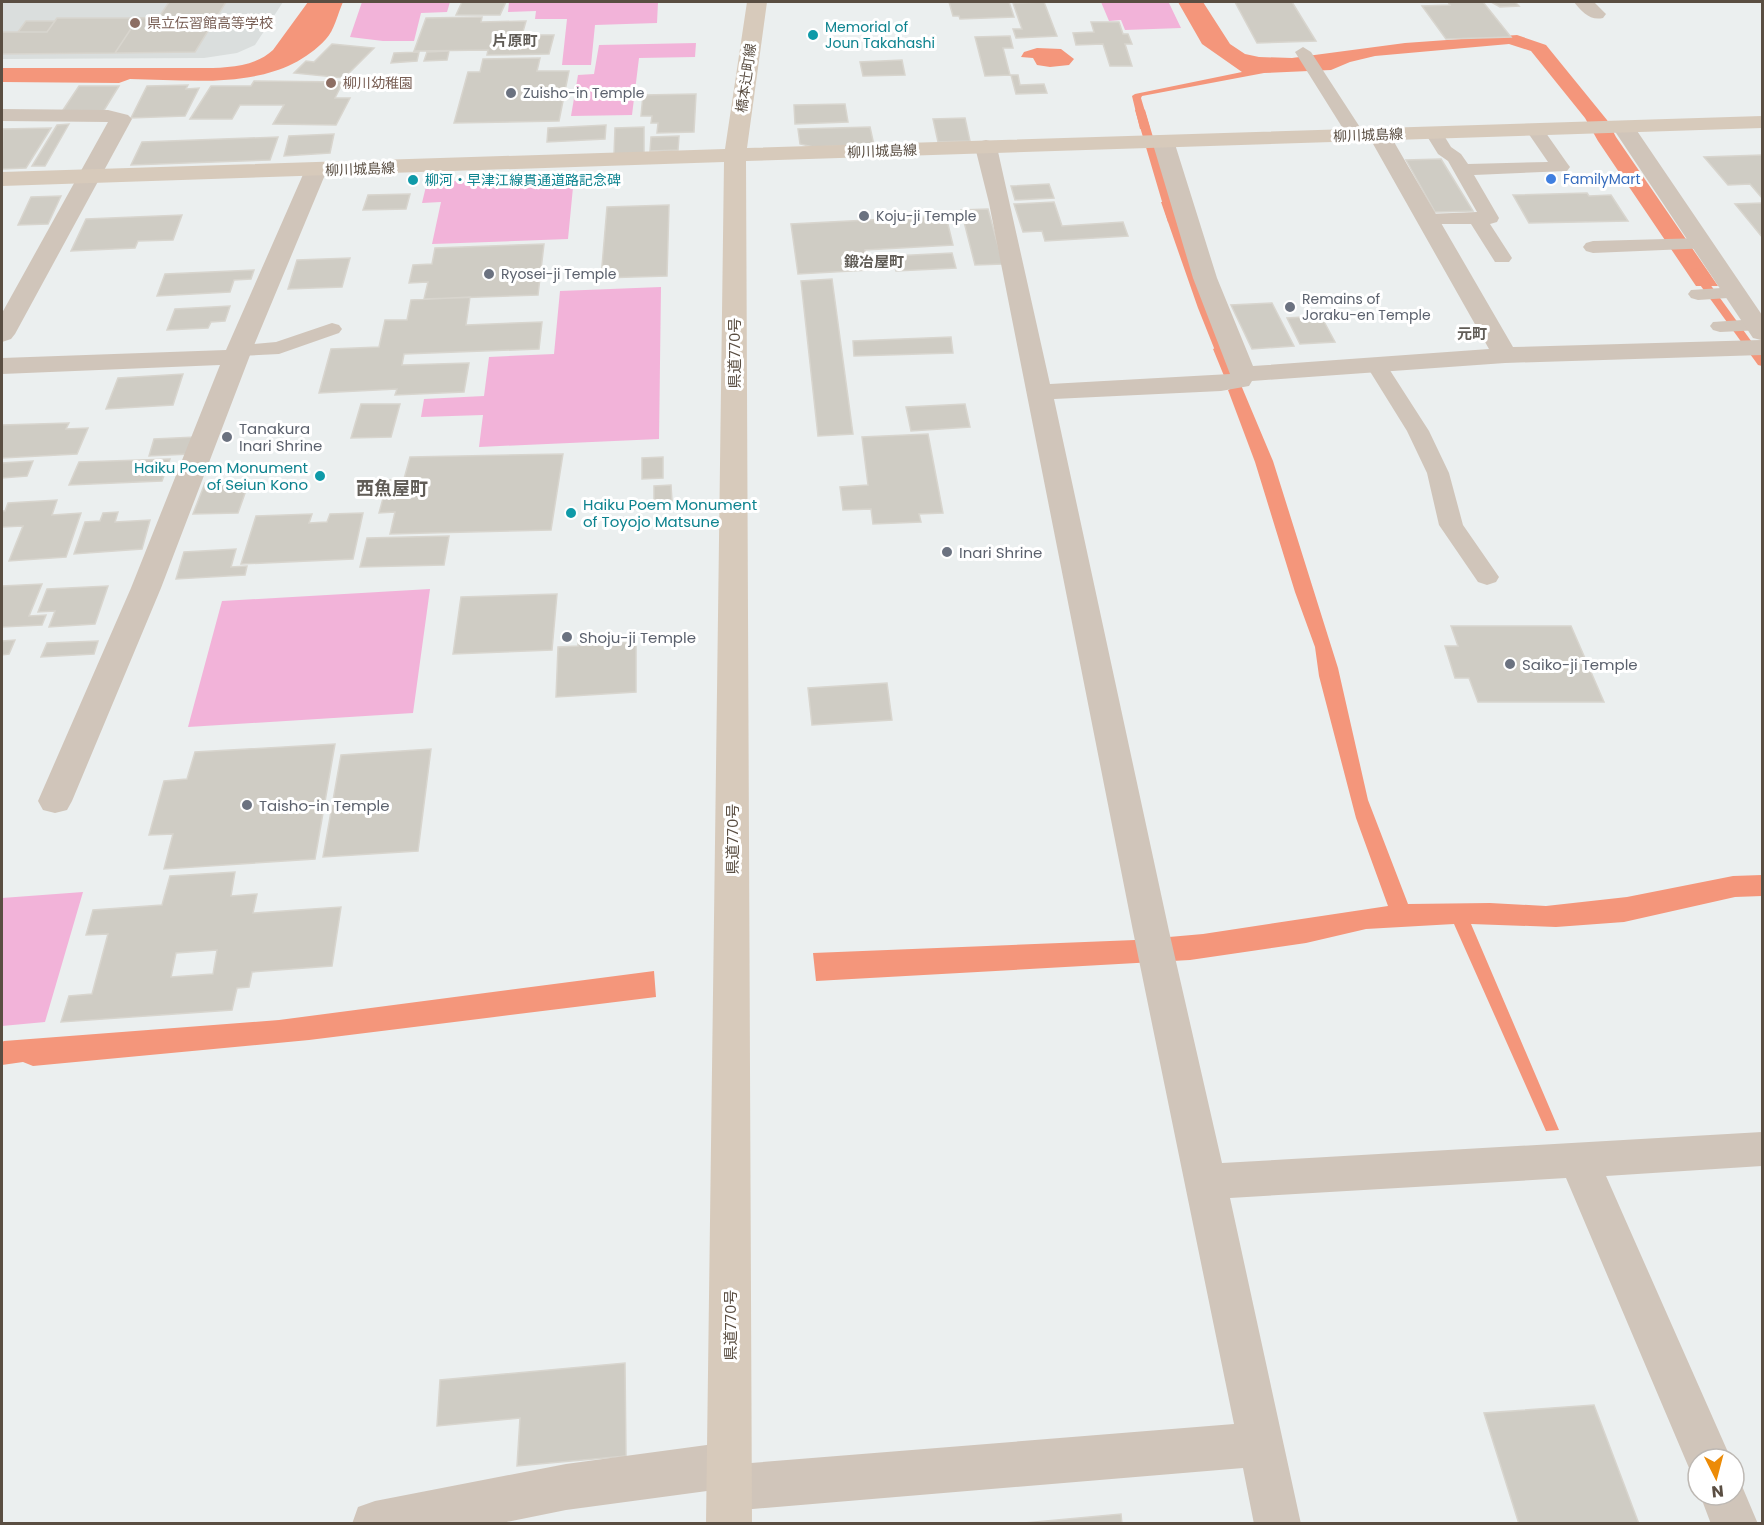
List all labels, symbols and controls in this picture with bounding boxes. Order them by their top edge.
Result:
place label: 県立伝習館高等学校 [147,13,273,33]
marker: 県立伝習館高等学校 [128,16,142,30]
place label: Memorial of Joun Takahashi [825,17,935,53]
marker: Memorial of Joun Takahashi [806,28,820,42]
district label: 片原町 [492,30,538,51]
street label: 橋本辻町線 [731,42,761,114]
place label: 柳川幼稚園 [343,73,413,93]
marker: 柳川幼稚園 [324,76,338,90]
place label: Zuisho-in Temple [523,83,645,103]
marker: Zuisho-in Temple [504,86,518,100]
street label: 柳川城島線 [1333,124,1403,146]
street label: 柳川城島線 [847,140,917,162]
street label: 柳川城島線 [325,158,395,180]
place label: FamilyMart [1563,169,1641,189]
place label: 柳河・早津江線貫通道路記念碑 [425,170,621,190]
marker: FamilyMart [1544,172,1558,186]
marker: 柳河・早津江線貫通道路記念碑 [406,173,420,187]
place label: Koju-ji Temple [876,206,977,226]
marker: Koju-ji Temple [857,209,871,223]
district label: 鍛冶屋町 [844,251,904,272]
place label: Ryosei-ji Temple [501,264,617,284]
marker: Ryosei-ji Temple [482,267,496,281]
place label: Remains of Joraku-en Temple [1302,289,1431,325]
marker: Remains of Joraku-en Temple [1283,300,1297,314]
street label: 県道770号 [724,318,745,388]
district label: 元町 [1457,323,1487,344]
place label: Tanakura Inari Shrine [239,418,322,456]
marker: Tanakura Inari Shrine [220,430,234,444]
place label: Haiku Poem Monument of Seiun Kono [134,457,308,495]
marker: Haiku Poem Monument of Seiun Kono [313,469,327,483]
district label: 西魚屋町 [356,476,428,501]
place label: Haiku Poem Monument of Toyojo Matsune [583,494,757,532]
marker: Haiku Poem Monument of Toyojo Matsune [564,506,578,520]
place label: Inari Shrine [959,542,1042,563]
marker: Inari Shrine [940,545,954,559]
place label: Shoju-ji Temple [579,627,696,648]
marker: Shoju-ji Temple [560,630,574,644]
place label: Saiko-ji Temple [1522,654,1638,675]
marker: Saiko-ji Temple [1503,657,1517,671]
place label: Taisho-in Temple [259,795,390,816]
marker: Taisho-in Temple [240,798,254,812]
street label: 県道770号 [722,804,743,874]
street label: 県道770号 [720,1290,741,1360]
north arrow [1686,1447,1746,1507]
text: N [1710,1479,1725,1503]

